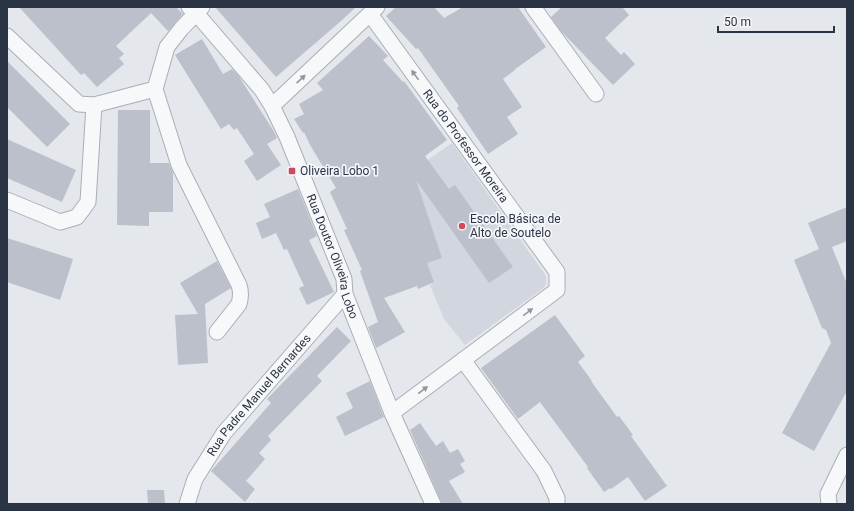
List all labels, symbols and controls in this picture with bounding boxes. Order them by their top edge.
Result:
scale bar [718,8,834,34]
text: 50 m [724,15,751,29]
one-way arrow [410,69,419,80]
one-way arrow [296,74,306,84]
street label: Rua do Professor Moreira [420,87,511,205]
place label: Oliveira Lobo 1 [300,164,379,178]
marker: Oliveira Lobo 1 [287,166,297,176]
street label: Rua Doutor Oliveira Lobo [304,192,361,321]
place label: Escola Básica de Alto de Soutelo [470,212,561,240]
marker: Escola Básica de Alto de Soutelo [457,221,467,231]
one-way arrow [522,308,533,316]
street label: Rua Padre Manuel Bernardes [204,331,314,459]
one-way arrow [418,385,429,394]

